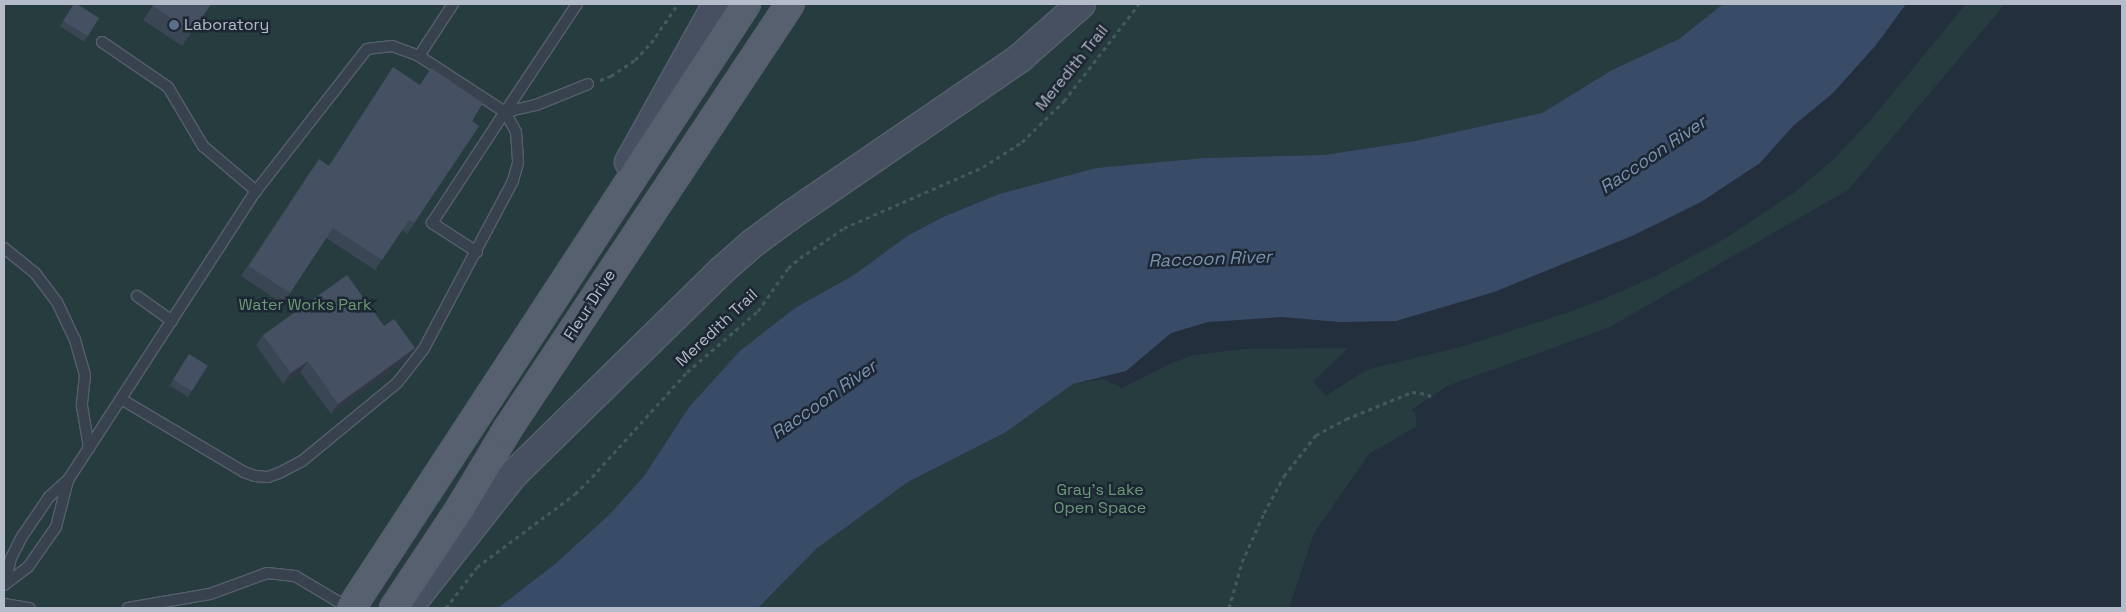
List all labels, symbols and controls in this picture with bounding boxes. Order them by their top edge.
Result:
place label: Laboratory [184,15,269,35]
marker: Laboratory [168,19,180,31]
street label: Meredith Trail [1031,21,1113,115]
water label: Raccoon River [1596,112,1710,198]
water label: Raccoon River [1148,246,1272,272]
street label: Fleur Drive [560,266,620,344]
street label: Meredith Trail [672,285,762,371]
park label: Water Works Park [238,295,372,315]
water label: Raccoon River [767,356,881,444]
park label: Gray's Lake Open Space [1054,480,1146,518]

